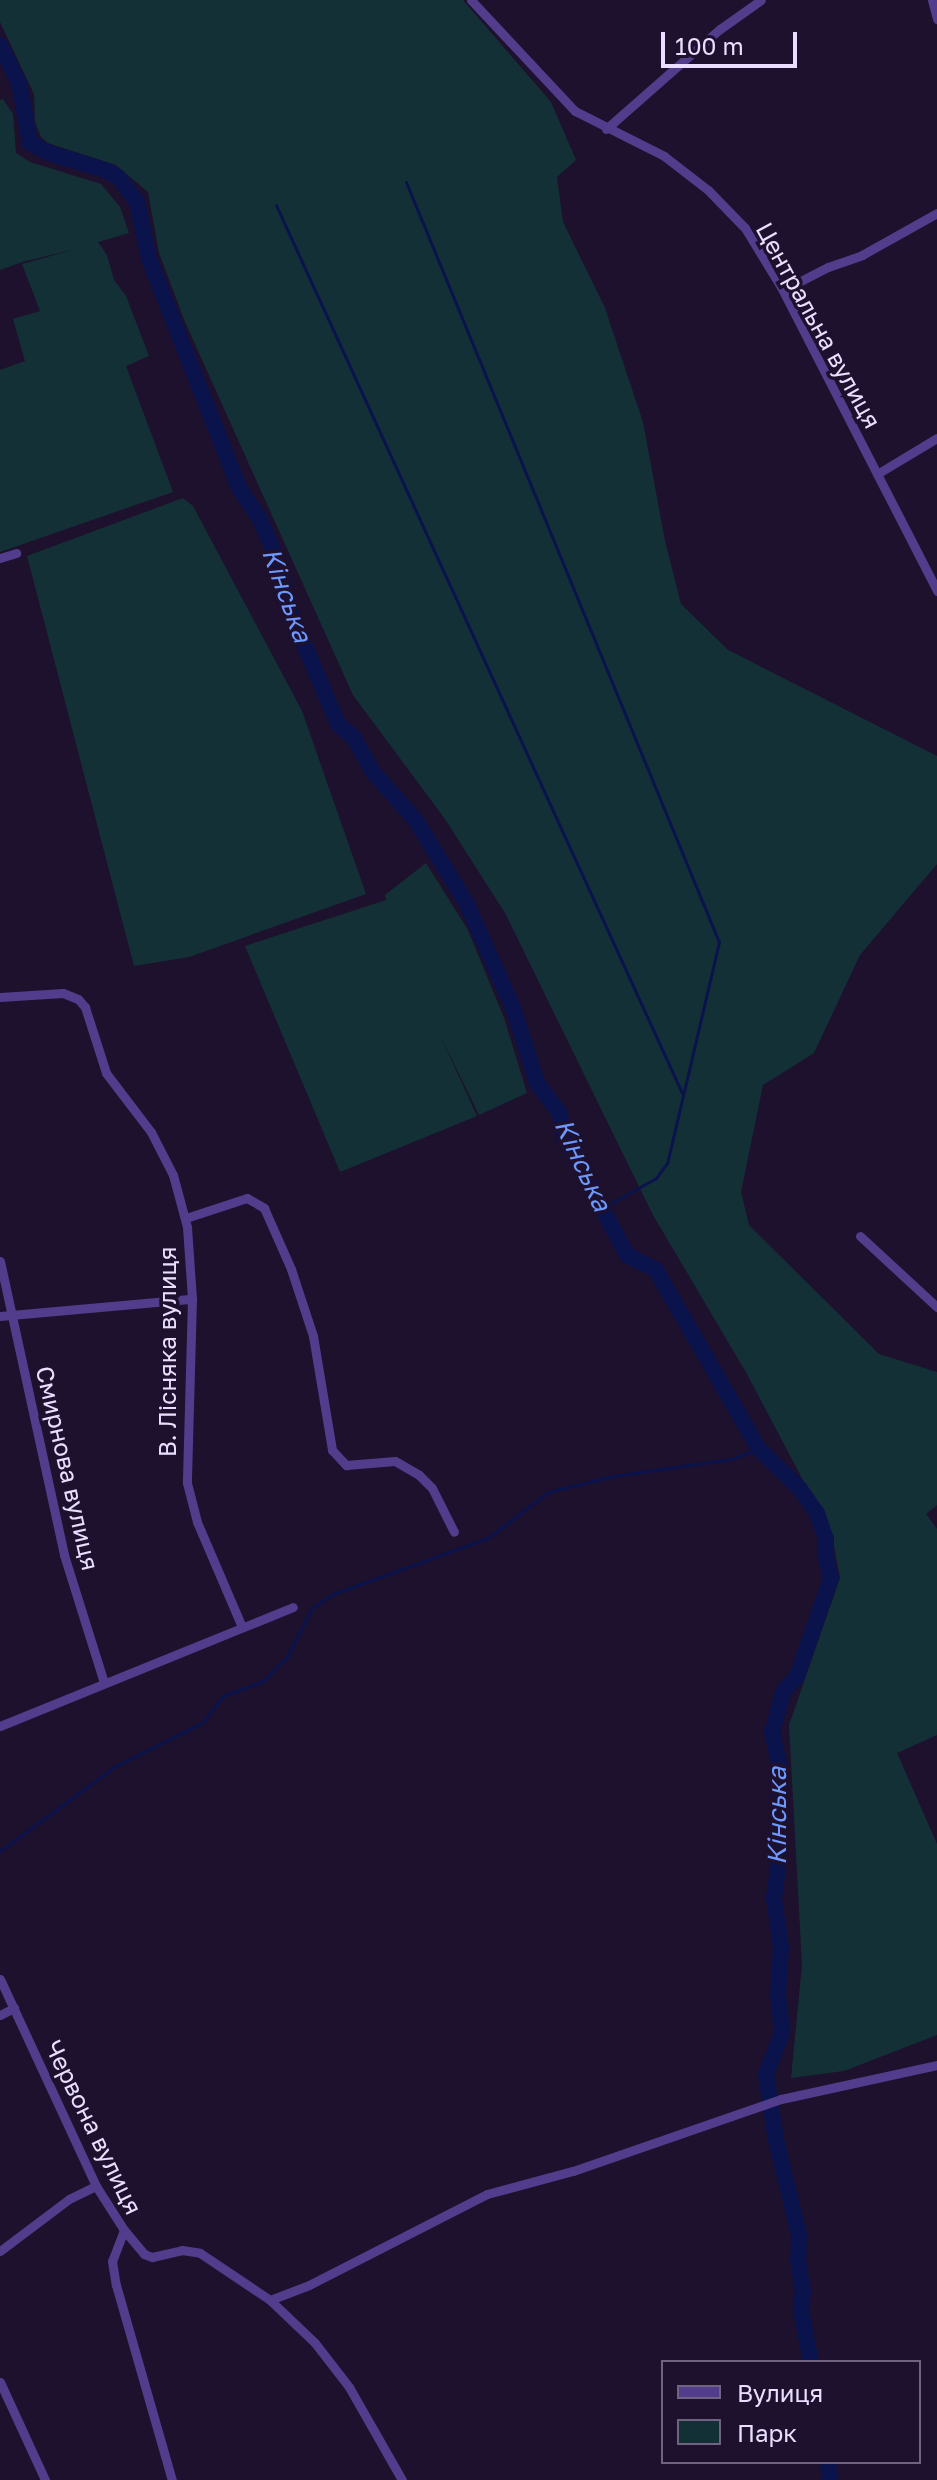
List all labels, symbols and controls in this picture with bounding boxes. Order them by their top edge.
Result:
scale bar [665,16,801,66]
text: 100 m [675,31,744,60]
street label: Центральна вулиця [750,217,888,433]
water label: Кінська [256,544,318,646]
water label: Кінська [548,1114,618,1216]
street label: В. Лісняка вулиця [153,1247,181,1457]
street label: Смирнова вулиця [30,1363,106,1573]
water label: Кінська [761,1767,793,1865]
street label: Червона вулиця [39,2035,149,2219]
legend [661,2360,921,2464]
text: Вулиця [737,2378,823,2407]
text: Парк [737,2418,797,2447]

